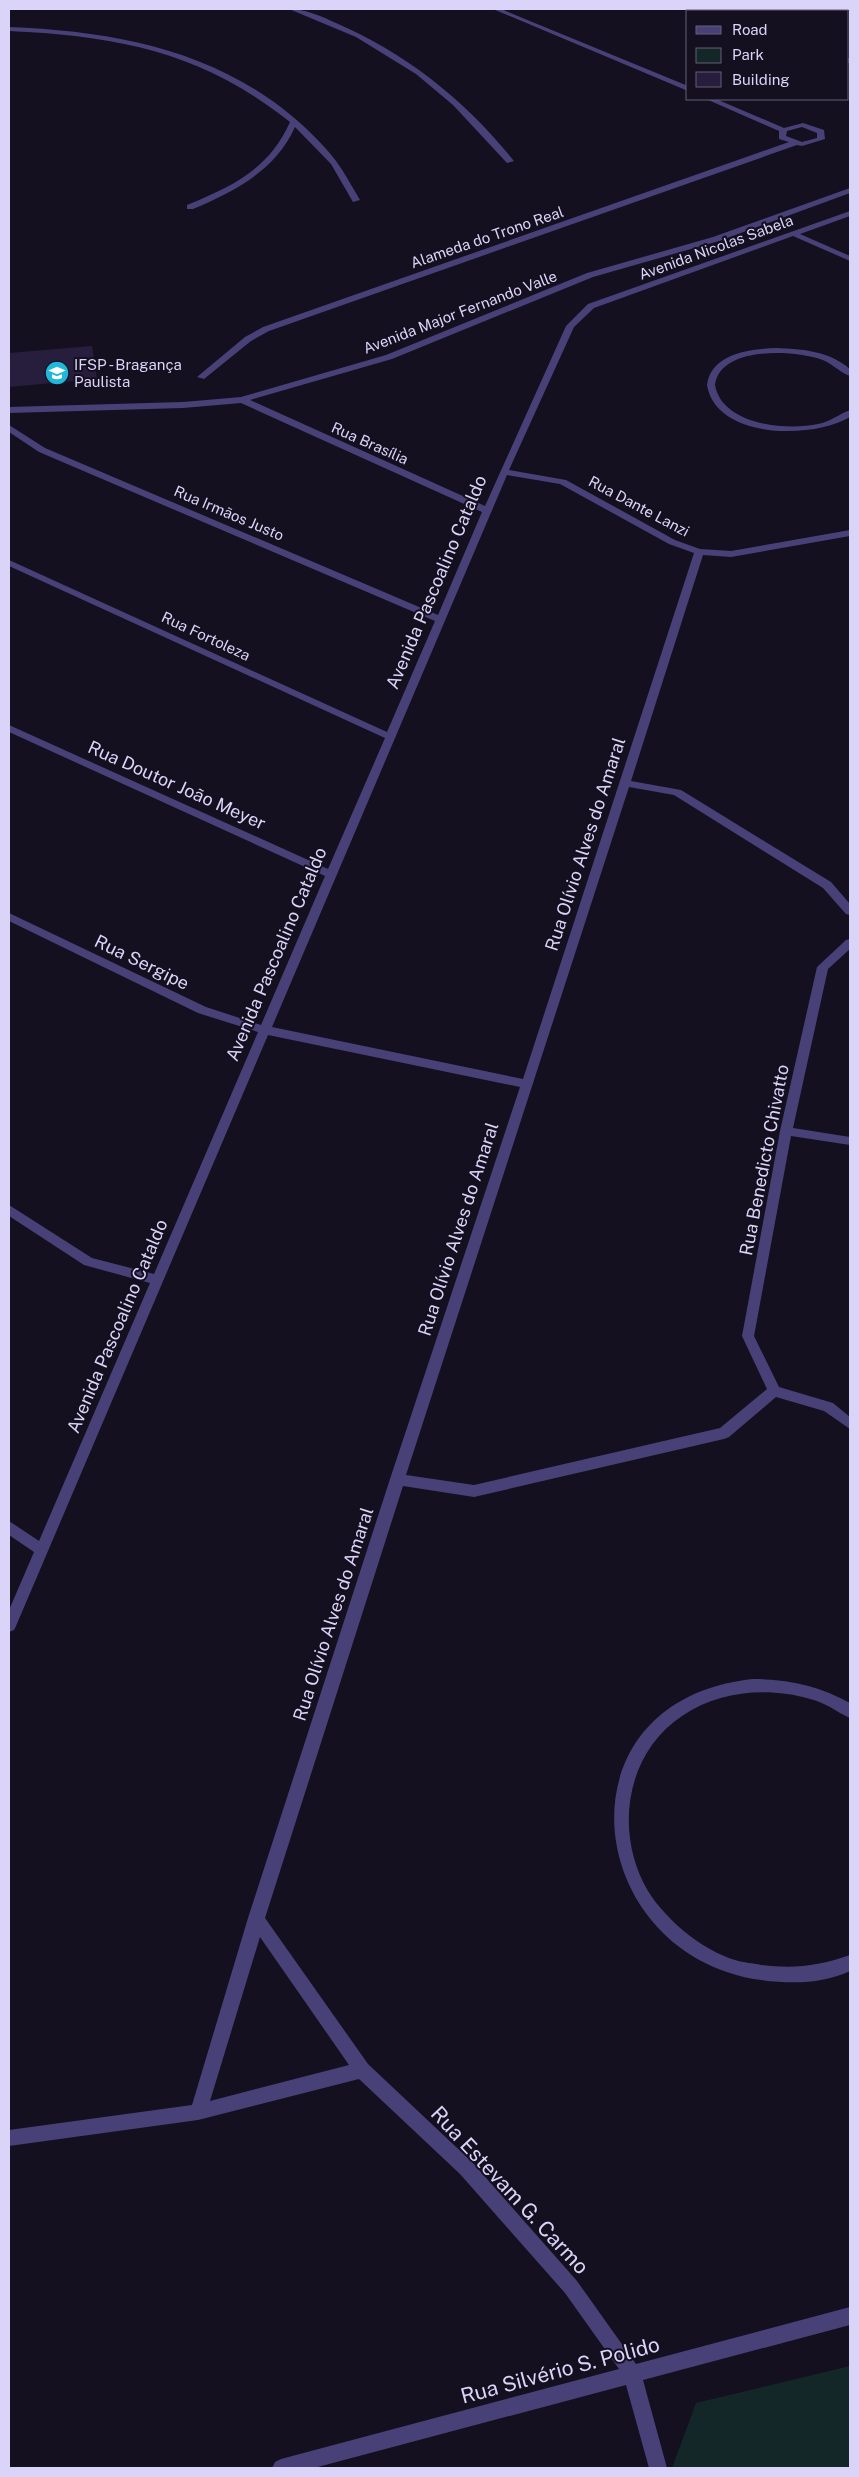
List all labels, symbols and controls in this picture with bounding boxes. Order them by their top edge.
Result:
legend [686,10,849,100]
text: Road [732,21,768,38]
text: Park [732,46,764,63]
text: Building [732,71,790,88]
street label: Alameda do Trono Real [408,203,566,271]
street label: Avenida Nicolas Sabela [637,211,795,283]
street label: Avenida Major Fernando Valle [361,267,559,357]
place label: IFSP - Bragança Paulista [74,356,182,390]
school or university icon: IFSP - Bragança Paulista [44,360,70,386]
street label: Rua Brasília [329,418,411,468]
street label: Avenida Pascoalino Cataldo [381,472,491,692]
street label: Rua Dante Lanzi [586,472,692,540]
street label: Rua Irmãos Justo [171,482,287,544]
street label: Rua Fortoleza [159,608,253,664]
street label: Rua Olívio Alves do Amaral [541,735,629,953]
street label: Rua Doutor João Meyer [85,736,269,834]
street label: Avenida Pascoalino Cataldo [221,844,331,1064]
street label: Rua Sergipe [91,930,193,994]
street label: Rua Benedicto Chivatto [735,1063,793,1257]
street label: Rua Olívio Alves do Amaral [414,1120,502,1338]
street label: Avenida Pascoalino Cataldo [62,1216,172,1436]
street label: Rua Olívio Alves do Amaral [289,1505,377,1723]
street label: Rua Estevam G. Carmo [426,2101,594,2279]
street label: Rua Silvério S. Polido [458,2331,662,2409]

